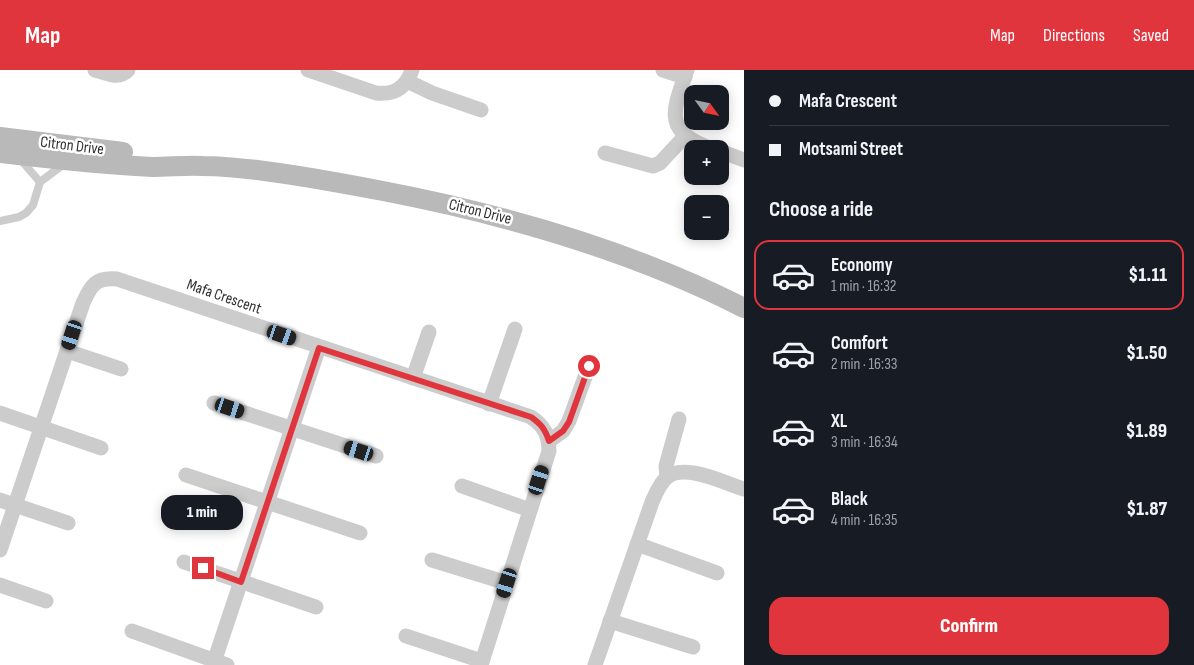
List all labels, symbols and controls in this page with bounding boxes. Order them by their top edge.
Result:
text: Map [25,21,60,50]
text: Map [990,25,1015,46]
text: Directions [1043,25,1105,46]
text: Saved [1133,25,1169,46]
north arrow [684,85,729,130]
map controls [684,85,729,240]
text: Mafa Crescent [799,90,897,113]
street label: Citron Drive [39,133,105,159]
text: Motsami Street [799,138,903,161]
button: + [684,140,729,185]
street label: Citron Drive [447,195,513,229]
button: − [684,195,729,240]
text: Choose a ride [769,196,873,223]
icon: car [771,253,816,298]
text: Economy [831,254,893,277]
text: $1.11 [1129,264,1167,287]
street label: Mafa Crescent [184,275,264,319]
text: 1 min · 16:32 [831,277,896,296]
car [60,318,83,352]
car [265,323,298,347]
icon: car [771,331,816,376]
text: Comfort [831,332,888,355]
text: $1.50 [1126,342,1167,365]
route start [578,355,600,377]
text: 2 min · 16:33 [831,355,898,374]
car [213,396,246,420]
icon: car [771,409,816,454]
text: XL [831,410,847,433]
text: $1.89 [1126,420,1167,443]
text: 3 min · 16:34 [831,433,898,452]
car [342,439,375,463]
car [527,463,550,497]
icon: car [771,487,816,532]
text: Black [831,488,868,511]
callout: 1 min [162,496,244,530]
text: $1.87 [1127,498,1167,521]
text: 1 min [187,503,217,522]
text: 4 min · 16:35 [831,511,897,530]
route end [192,557,214,579]
car [495,566,518,600]
button: Confirm [769,597,1169,655]

